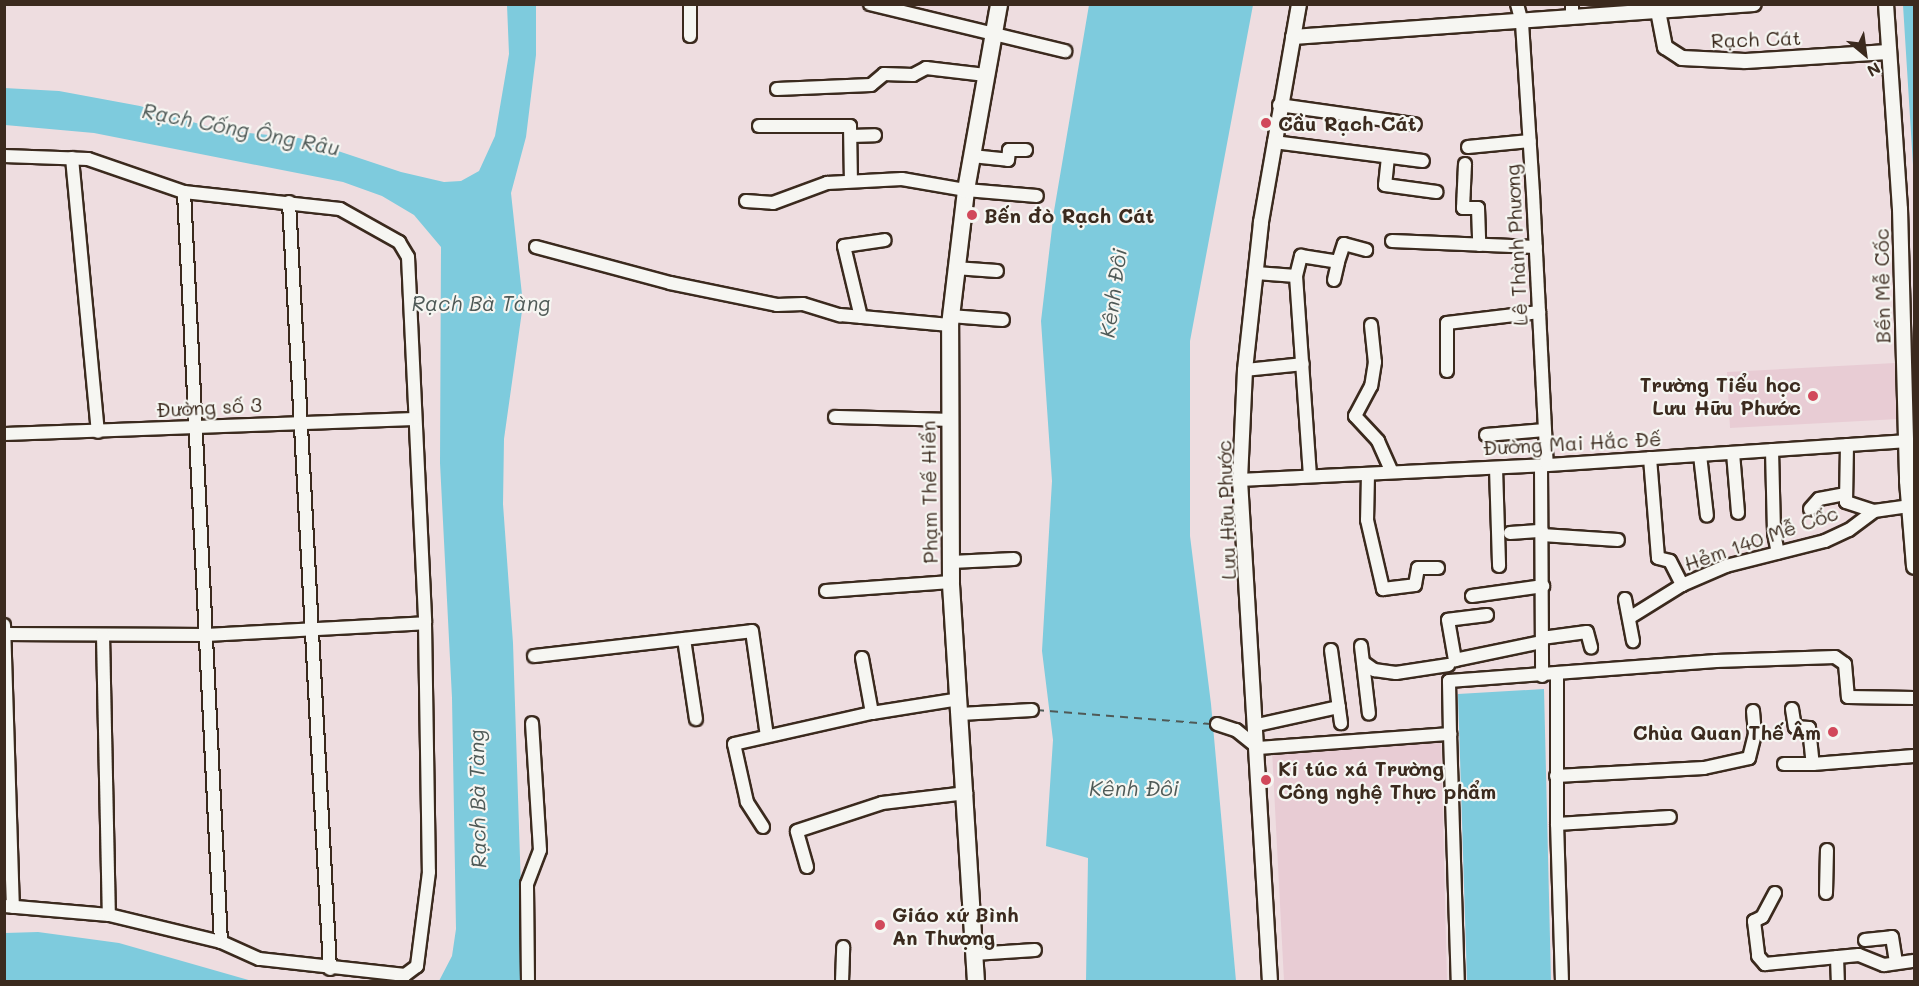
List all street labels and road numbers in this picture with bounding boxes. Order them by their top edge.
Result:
street label: Rạch Cát [1710,25,1802,53]
street label: Lê Thành Phương [1500,164,1532,326]
street label: Bến Mễ Cốc [1869,228,1895,344]
street label: Đường số 3 [155,392,263,422]
street label: Phạm Thế Hiển [916,420,942,564]
street label: Đường Mai Hắc Đế [1482,426,1662,460]
street label: Lưu Hữu Phước [1212,440,1240,580]
street label: Hẻm 140 Mễ Cốc [1681,500,1841,576]

